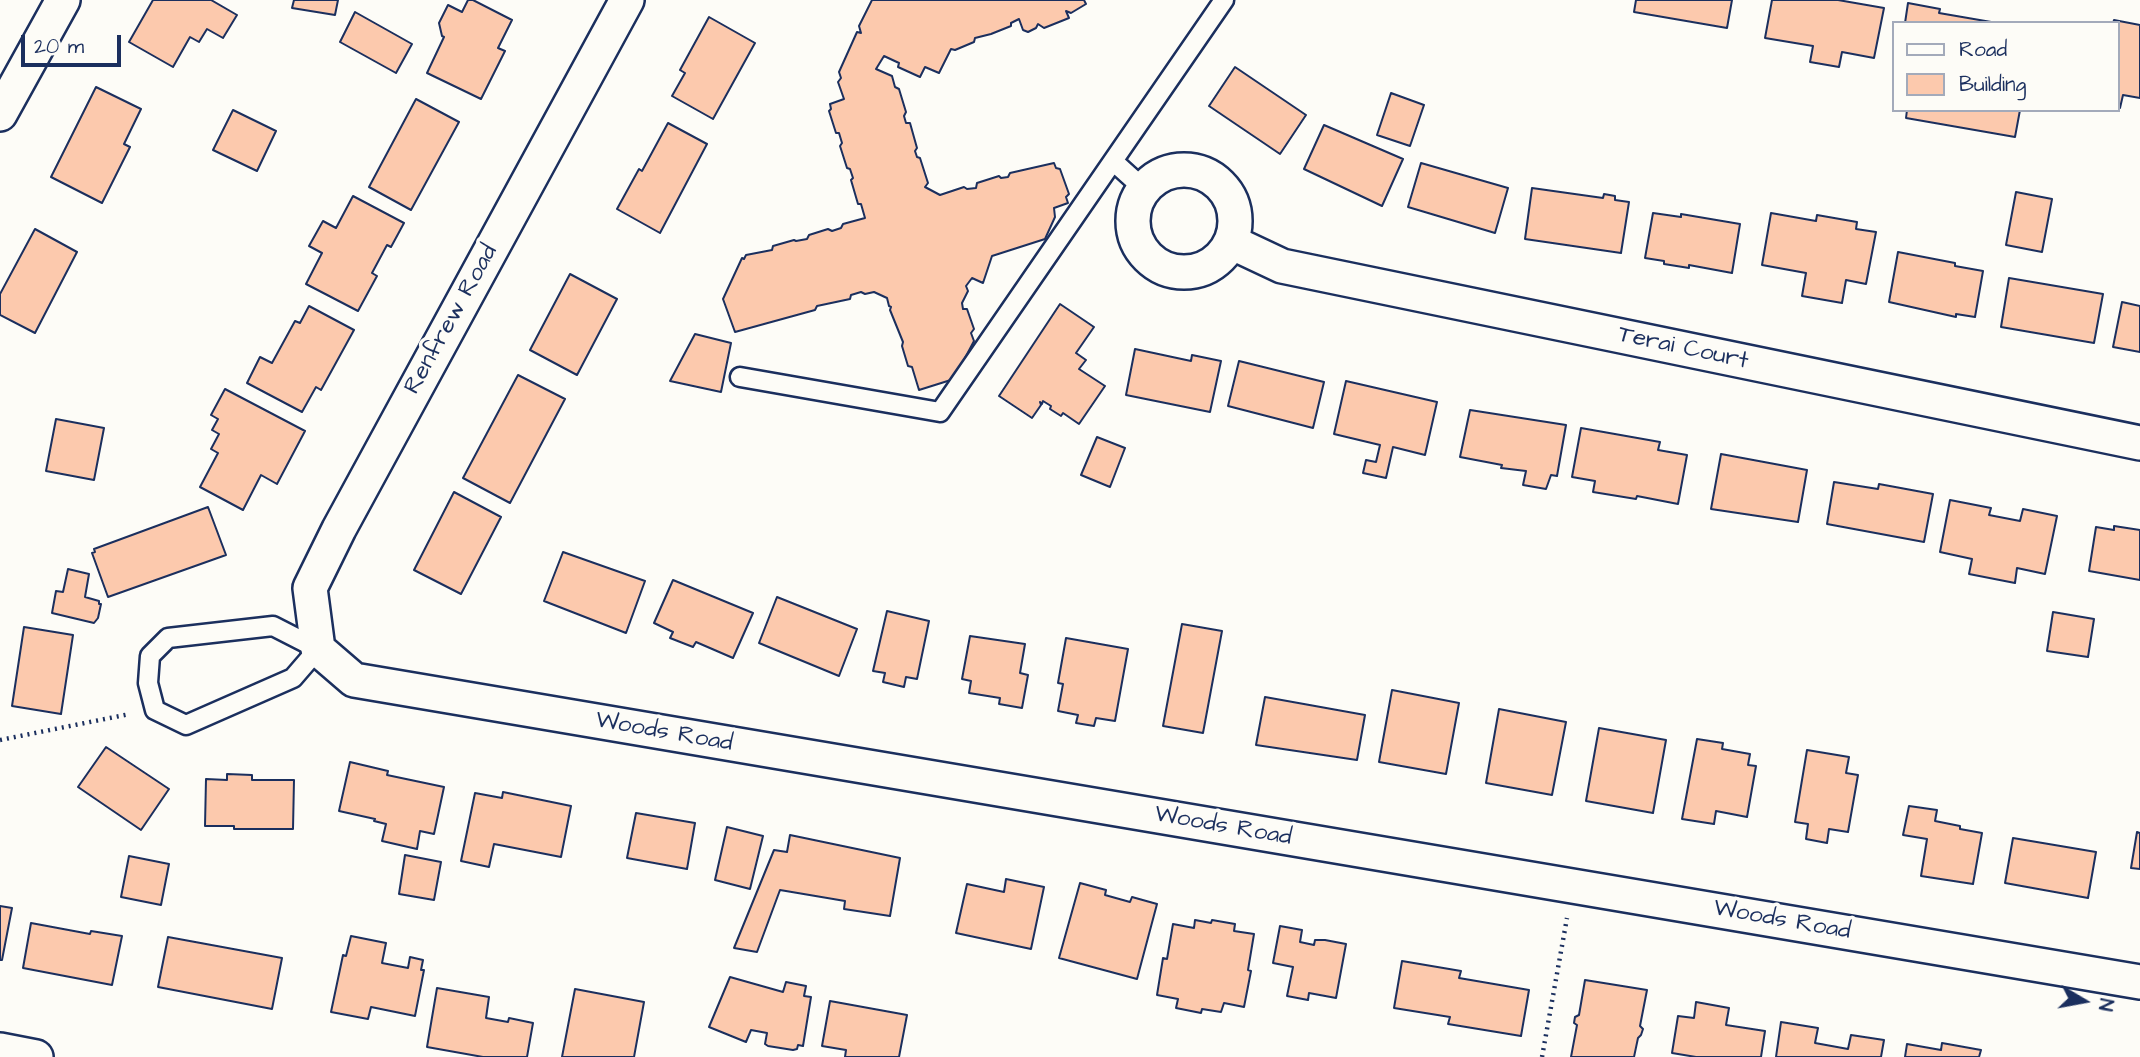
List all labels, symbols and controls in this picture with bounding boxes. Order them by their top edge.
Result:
scale bar [24,21,124,65]
legend [1892,21,2119,112]
text: 20 m [34,32,84,61]
text: Road [1959,35,2007,64]
text: Building [1959,70,2026,99]
street label: Renfrew Road [399,240,505,400]
street label: Terai Court [1615,321,1751,377]
street label: Woods Road [593,707,735,759]
street label: Woods Road [1152,801,1294,853]
street label: Woods Road [1711,895,1853,947]
north arrow [2049,966,2119,1036]
text: N [2091,997,2120,1013]

